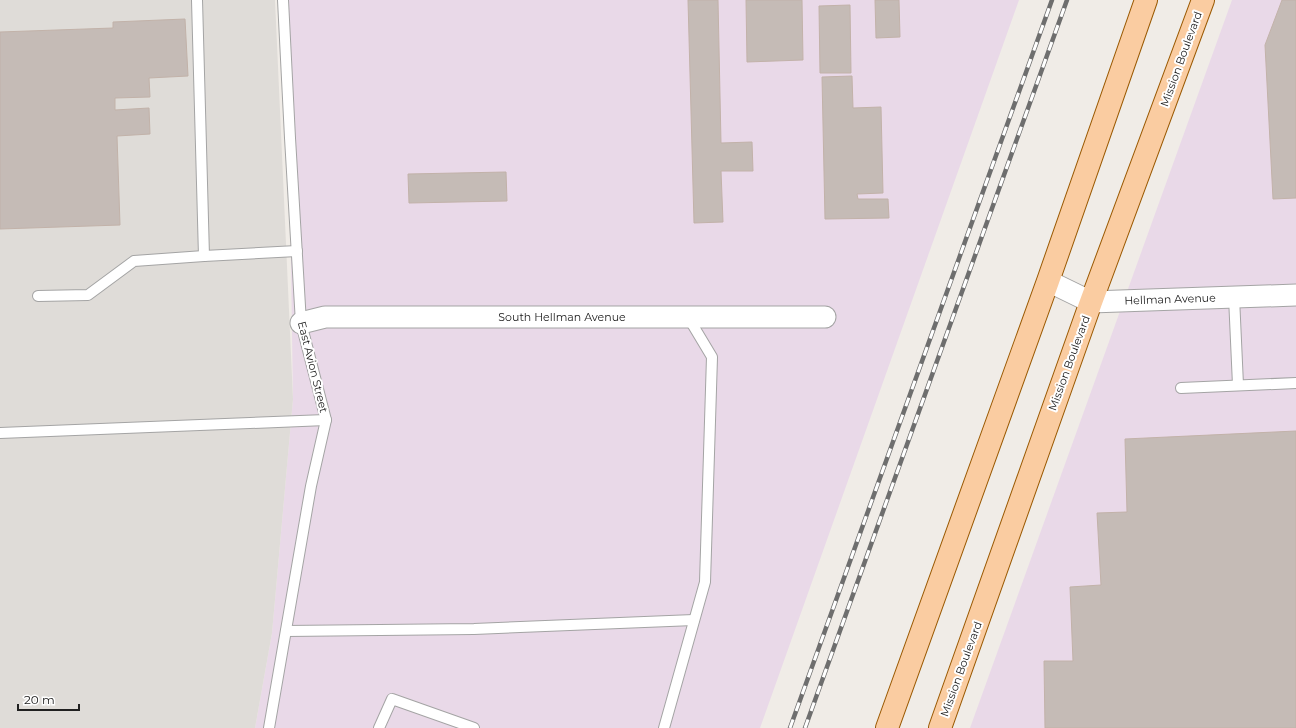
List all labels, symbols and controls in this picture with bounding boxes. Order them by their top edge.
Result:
street label: Mission Boulevard [1157,9,1205,109]
street label: Hellman Avenue [1124,290,1216,308]
street label: South Hellman Avenue [498,310,626,324]
street label: Mission Boulevard [1045,313,1093,413]
street label: East Avion Street [295,320,331,415]
street label: Mission Boulevard [937,619,985,719]
scale bar [18,686,79,712]
text: 20 m [24,692,55,707]

